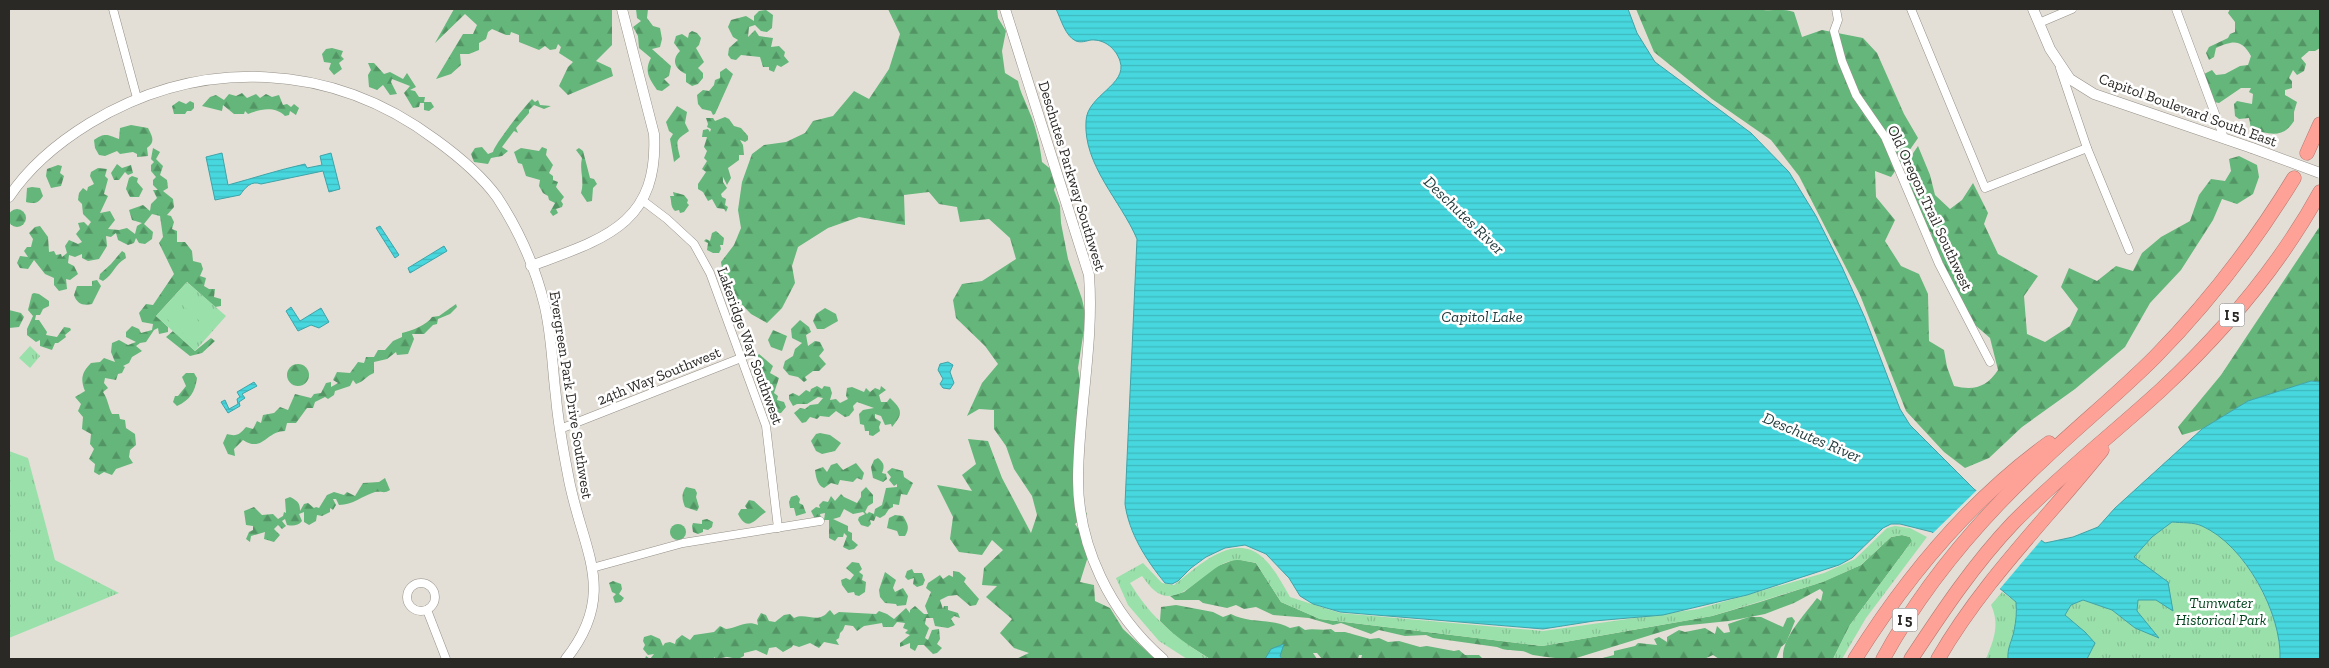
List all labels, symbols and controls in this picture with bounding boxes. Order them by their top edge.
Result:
street label: Capitol Boulevard South East [2096,69,2280,151]
street label: Deschutes Parkway Southwest [1034,79,1110,274]
street label: Old Oregon Trail Southwest [1884,122,1977,294]
water label: Deschutes River [1420,172,1508,258]
street label: Lakeridge Way Southwest [713,265,787,428]
street label: Evergreen Park Drive Southwest [546,290,596,501]
road number: I 5 [2220,304,2244,326]
water label: Capitol Lake [1441,307,1523,326]
street label: 24th Way Southwest [595,343,724,409]
water label: Deschutes River [1760,408,1864,466]
park label: Tumwater Historical Park [2176,594,2267,629]
road number: I 5 [1892,608,1918,632]

